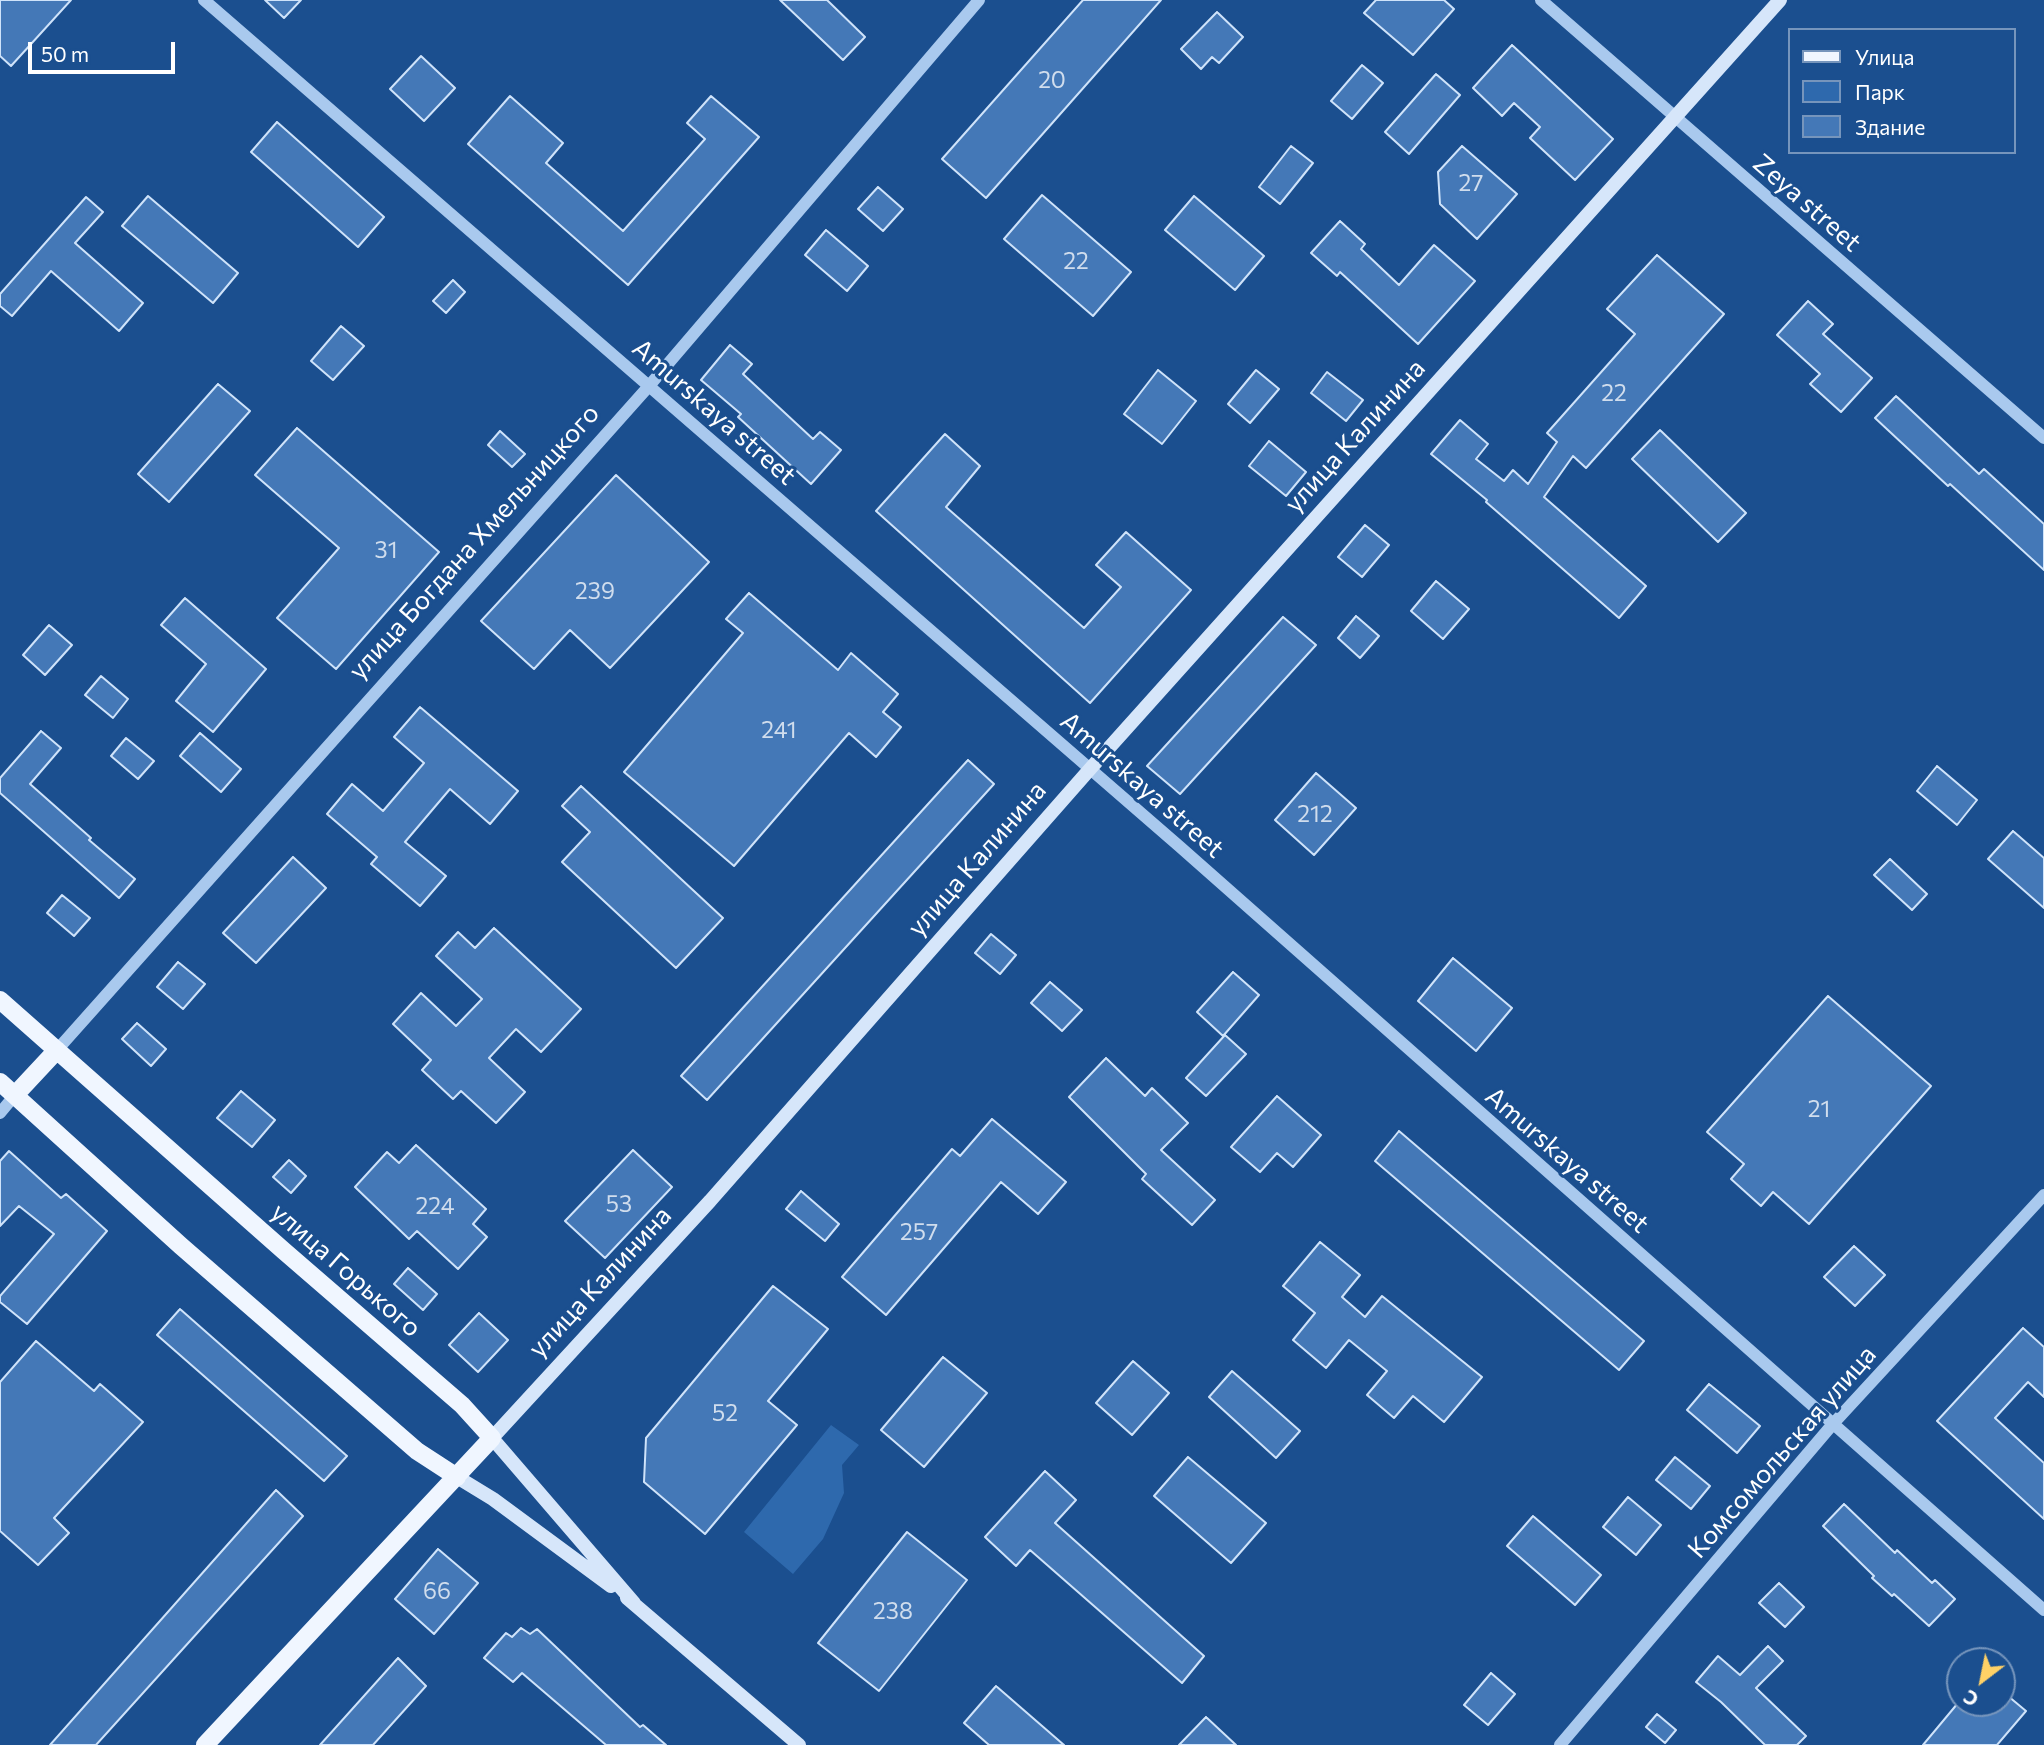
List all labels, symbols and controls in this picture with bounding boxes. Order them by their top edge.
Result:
scale bar [32,28,178,72]
legend [1788,28,2016,154]
text: 50 m [41,41,89,66]
text: Улица [1855,44,1914,69]
house number: 20 [1038,66,1066,94]
text: Парк [1855,79,1905,104]
text: Здание [1855,114,1925,139]
street label: Zeya street [1747,148,1867,258]
house number: 27 [1459,169,1483,197]
house number: 22 [1063,247,1089,275]
street label: Amurskaya street [626,333,802,491]
street label: улица Калинина [1278,353,1432,519]
house number: 22 [1601,379,1627,407]
street label: улица Богдана Хмельницкого [342,398,606,686]
house number: 31 [375,536,397,564]
house number: 239 [575,577,615,605]
street label: Amurskaya street [1054,706,1230,864]
house number: 241 [761,716,797,744]
street label: улица Калинина [901,775,1053,943]
house number: 212 [1297,800,1333,828]
street label: Amurskaya street [1479,1081,1655,1239]
house number: 21 [1808,1095,1830,1123]
house number: 53 [606,1190,632,1218]
house number: 224 [416,1192,454,1220]
street label: улица Горького [265,1196,427,1344]
street label: улица Калинина [522,1200,678,1364]
house number: 257 [900,1218,938,1246]
street label: Комсомольская улица [1681,1340,1883,1564]
house number: 52 [712,1399,738,1427]
house number: 66 [423,1577,451,1605]
house number: 238 [873,1597,913,1625]
north arrow [1946,1647,2016,1717]
text: С [1959,1685,1982,1712]

